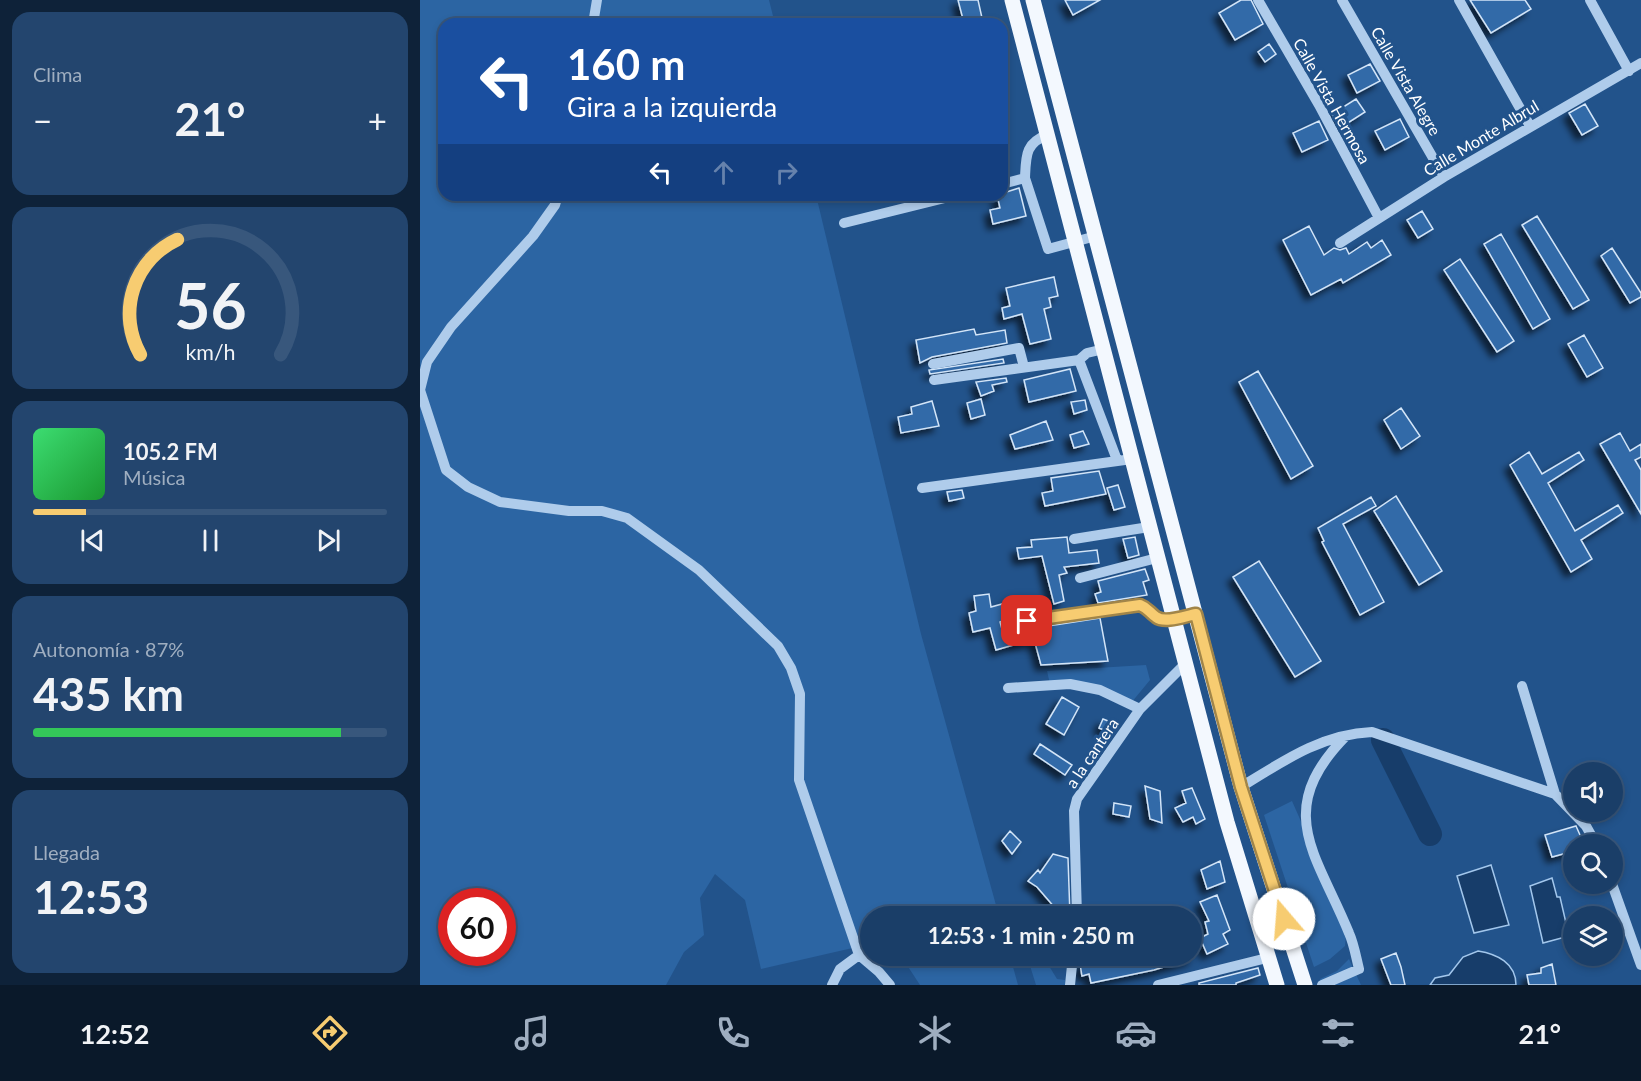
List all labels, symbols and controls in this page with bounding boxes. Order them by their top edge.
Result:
street label: Calle Vista Alegre [1368,23,1445,138]
street label: Calle Vista Hermosa [1290,35,1375,167]
text: 160 m [567,39,685,89]
icon: left [468,42,546,120]
text: Clima [33,62,82,86]
text: Gira a la izquierda [567,90,777,123]
text: 21° [175,92,245,146]
street label: Calle Monte Albrul [1420,96,1542,179]
text: − [33,100,52,140]
text: + [368,100,387,140]
icon: left [644,156,677,189]
icon: ahead [707,156,740,189]
icon: right [770,156,803,189]
text: 56 [174,267,246,342]
text: km/h [185,339,235,365]
text: 105.2 FM [123,438,218,465]
text: Música [123,465,186,489]
icon: previous [76,524,109,557]
icon: pause [194,524,227,557]
icon: next [312,524,345,557]
pin [1001,595,1052,646]
icon: arrive [1010,604,1043,637]
text: Autonomía · 87% [33,637,184,661]
text: 435 km [33,667,184,721]
street label: a la cantera [1061,714,1122,791]
map controls [1563,762,1623,966]
button: sound [1563,762,1623,822]
button: search [1563,834,1623,894]
text: Llegada [33,840,100,864]
text: 12:53 [33,870,149,924]
position arrow [1252,887,1316,951]
speed limit sign: 60 [438,888,516,966]
button: layers [1563,906,1623,966]
text: 12:53 · 1 min · 250 m [928,922,1134,949]
icon: directions [309,1012,351,1054]
icon: music [511,1012,553,1054]
icon: phone [712,1012,754,1054]
icon: climate [914,1012,956,1054]
icon: car [1115,1012,1157,1054]
icon: filters [1317,1012,1359,1054]
text: 12:52 [80,1017,149,1050]
text: 21° [1519,1017,1561,1050]

